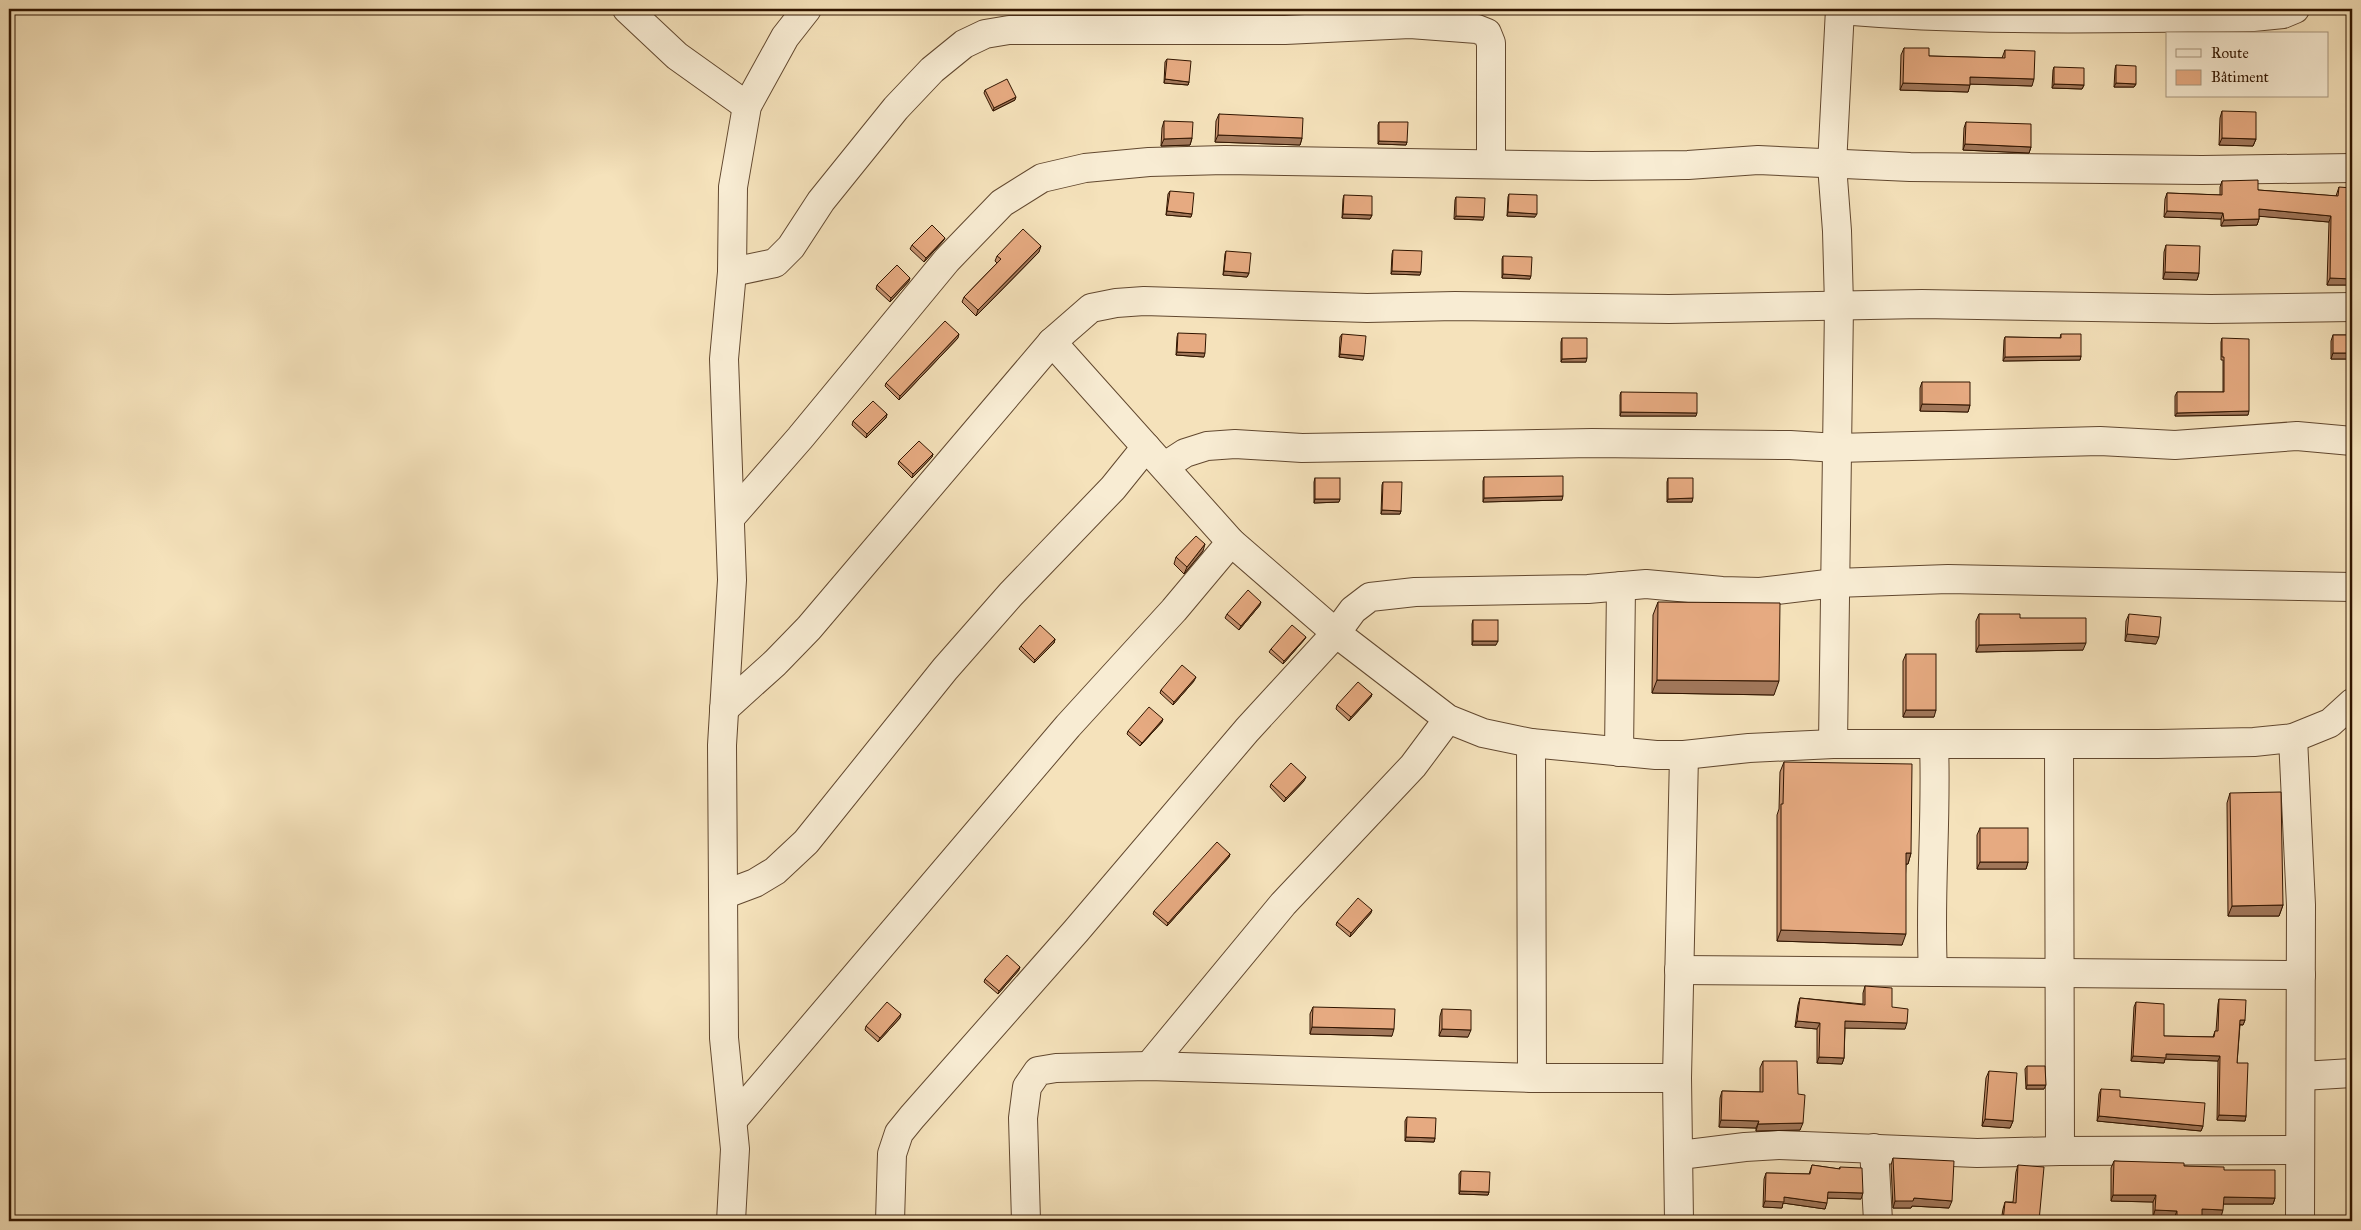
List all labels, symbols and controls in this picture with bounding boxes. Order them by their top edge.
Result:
legend [2166,32,2328,98]
text: Route [2211,44,2249,62]
text: Bâtiment [2211,68,2270,86]

